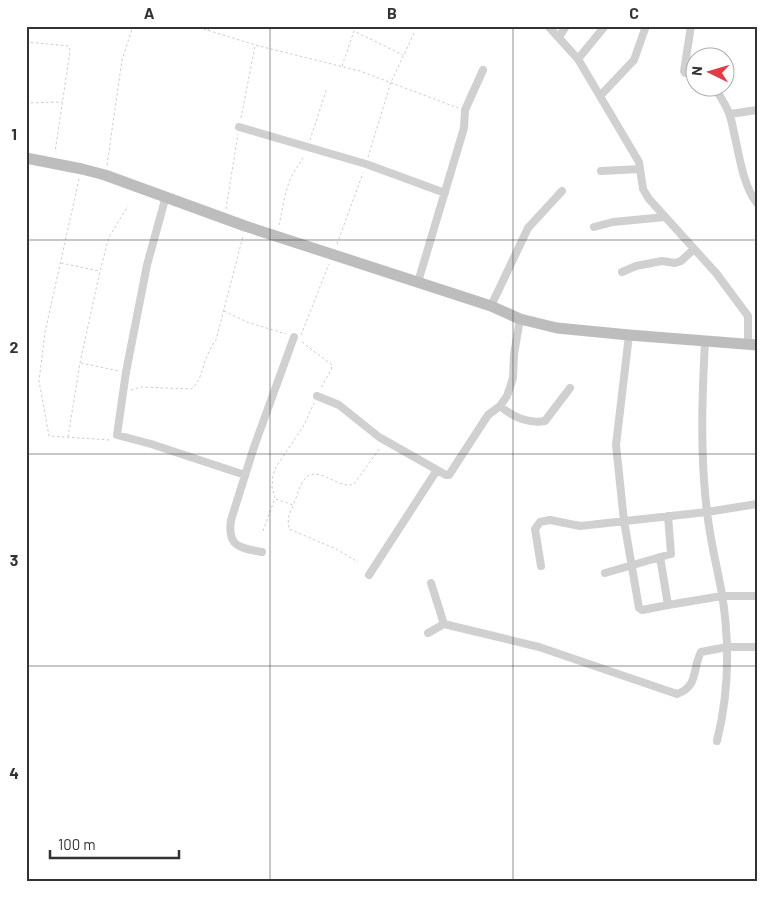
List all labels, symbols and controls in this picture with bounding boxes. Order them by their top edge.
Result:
text: A [144,3,155,22]
text: B [387,3,397,22]
text: C [629,3,639,22]
north arrow [686,48,736,98]
text: N [688,65,705,76]
text: 1 [11,124,17,143]
text: 2 [10,337,19,356]
text: 3 [10,550,18,569]
text: 4 [9,763,19,782]
scale bar [50,827,179,859]
text: 100 m [58,835,96,853]

